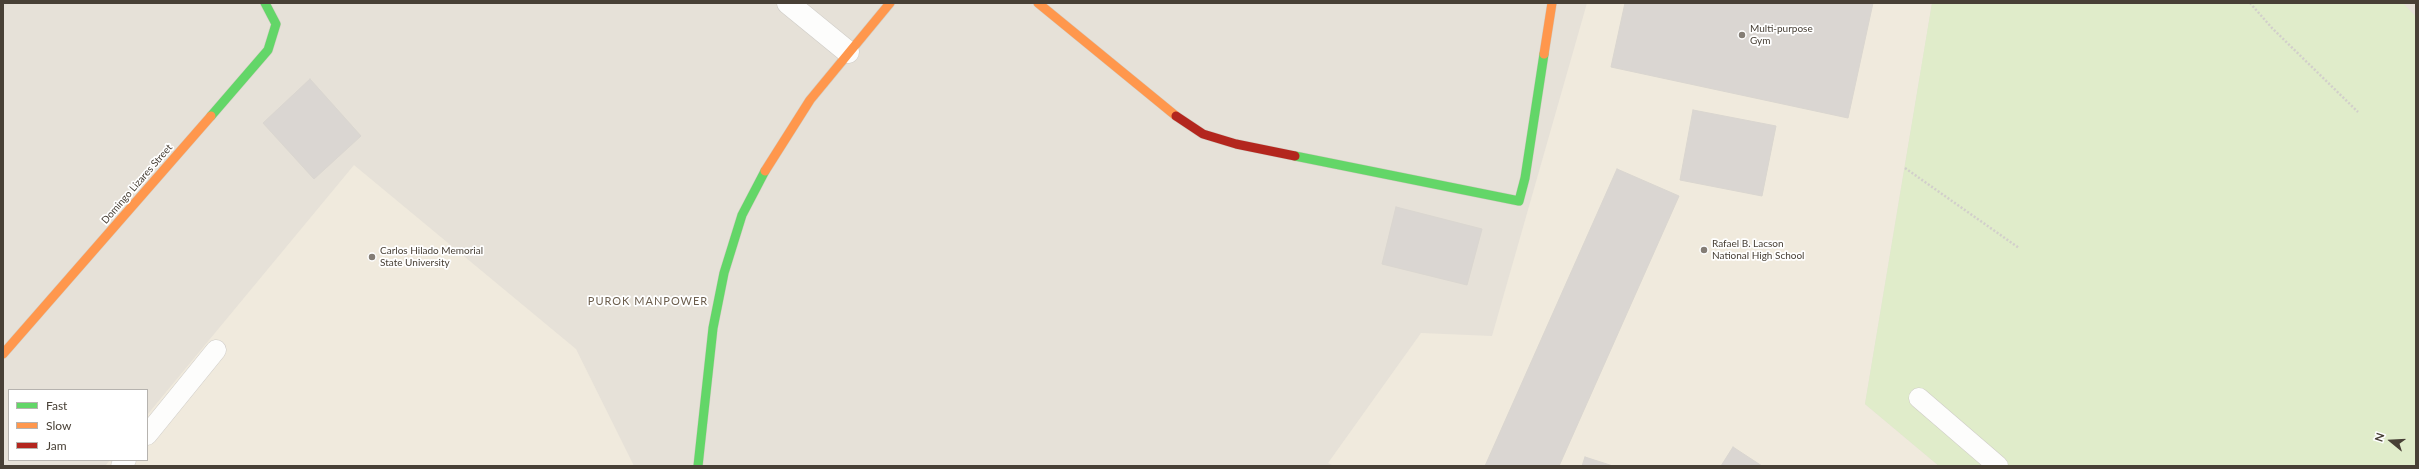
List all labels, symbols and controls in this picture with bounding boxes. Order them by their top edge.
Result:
place label: Multi-purpose Gym [1750,23,1813,46]
marker: Multi-purpose Gym [1737,30,1747,40]
street label: Domingo Lizares Street [99,142,175,226]
place label: Rafael B. Lacson National High School [1712,238,1804,262]
place label: Carlos Hilado Memorial State University [380,245,483,268]
marker: Rafael B. Lacson National High School [1699,245,1709,255]
marker: Carlos Hilado Memorial State University [367,252,377,262]
district label: PUROK MANPOWER [588,294,708,308]
legend [8,389,148,461]
text: Fast [46,398,67,413]
text: Slow [46,418,71,433]
north arrow [2371,421,2411,461]
text: N [2372,431,2387,443]
text: Jam [46,438,67,453]

